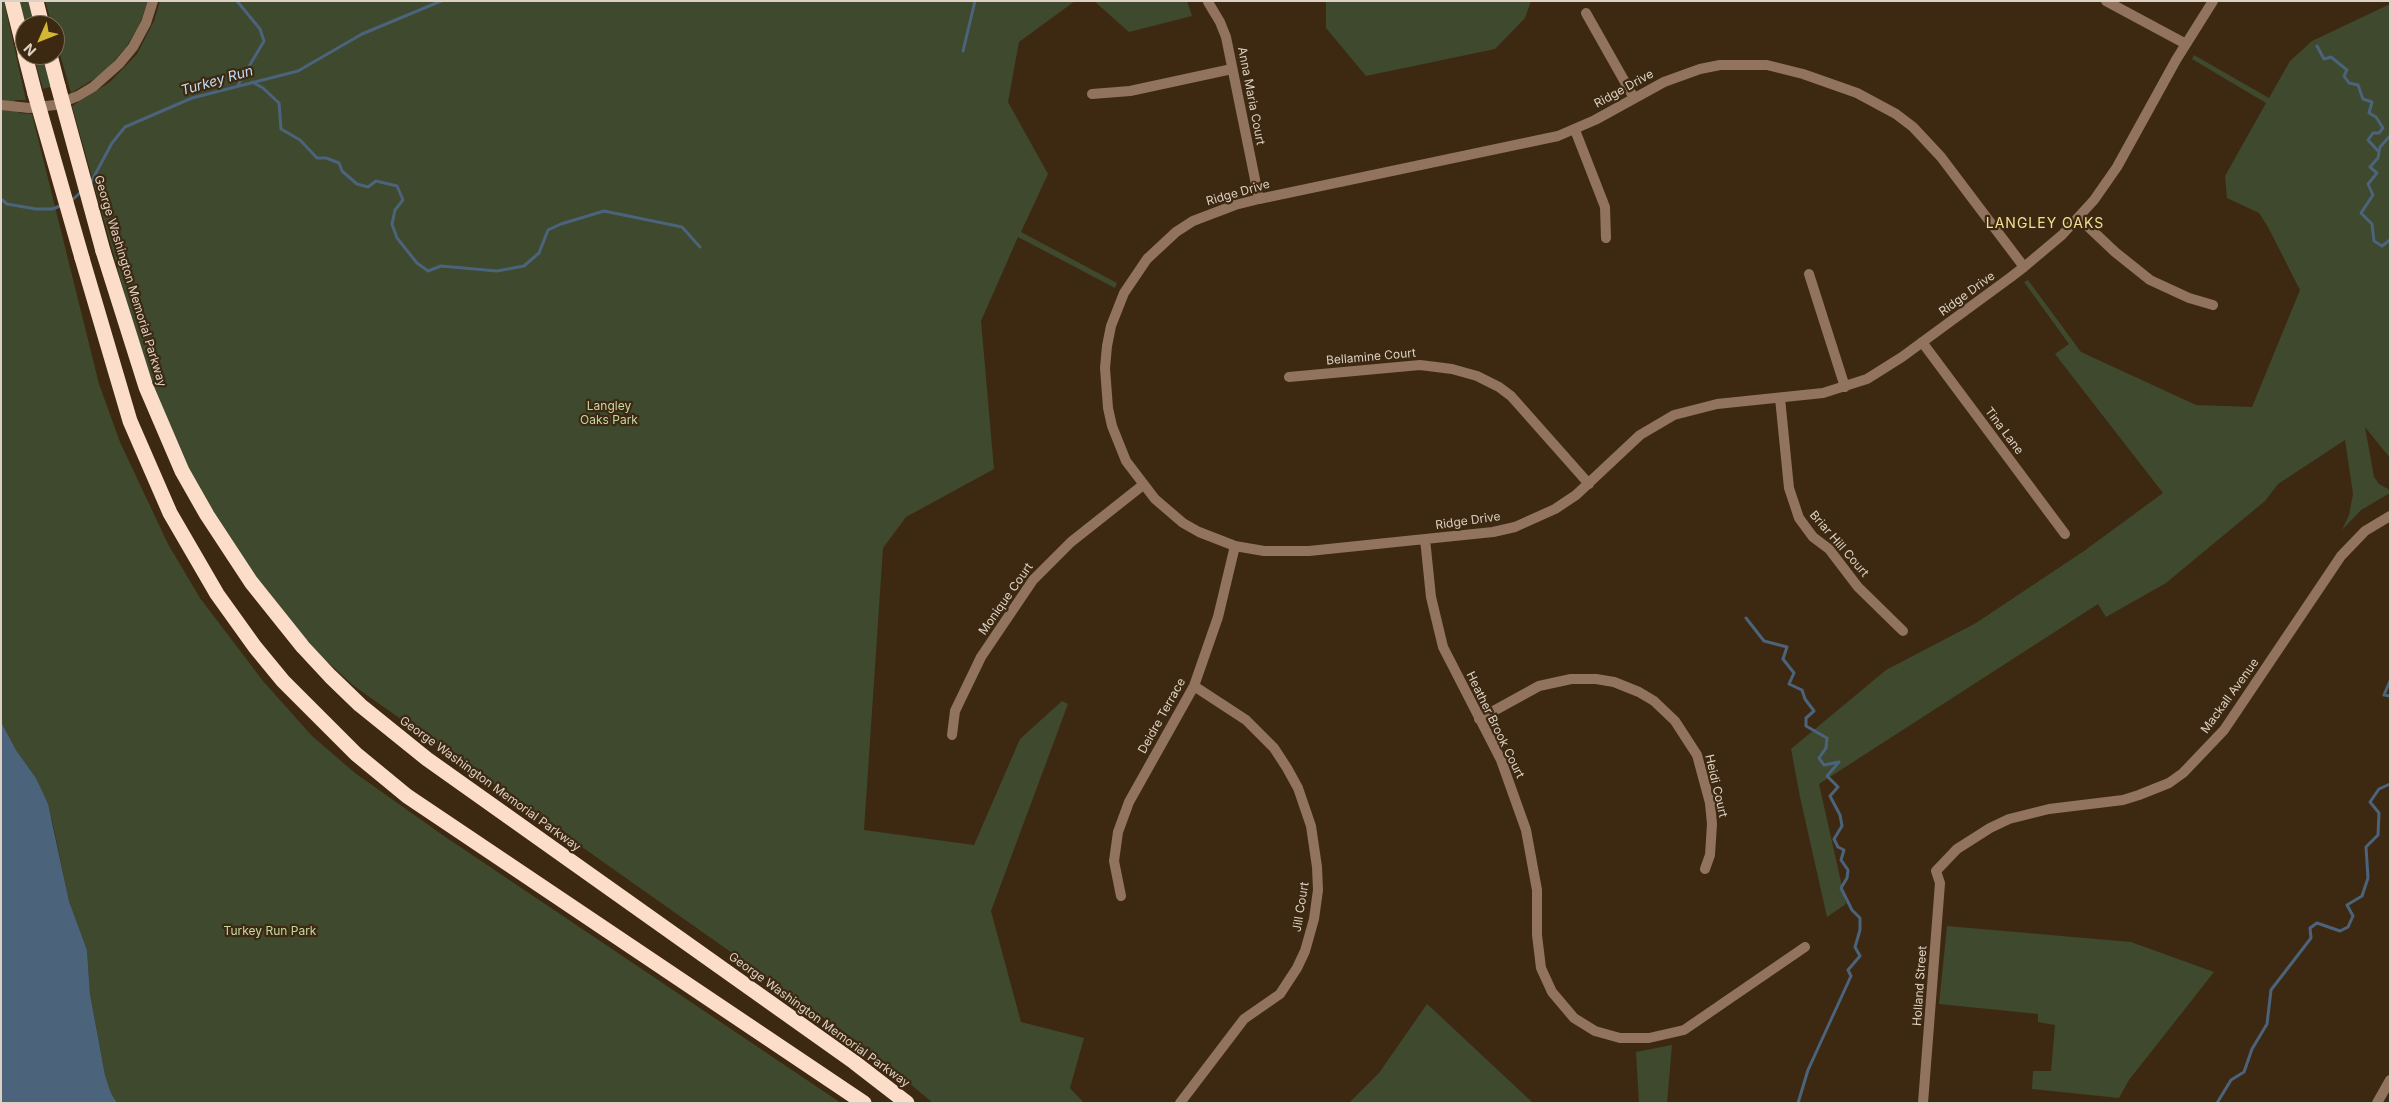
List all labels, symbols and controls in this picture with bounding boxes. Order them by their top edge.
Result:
north arrow [15,15,65,65]
text: N [20,40,39,60]
street label: Anna Maria Court [1234,46,1268,146]
water label: Turkey Run [179,63,255,99]
street label: Ridge Drive [1592,67,1656,111]
street label: George Washington Memorial Parkway [91,174,169,388]
street label: Ridge Drive [1205,177,1271,209]
district label: LANGLEY OAKS [1984,216,2106,232]
street label: Ridge Drive [1936,269,1998,319]
street label: Bellamine Court [1326,346,1416,368]
park label: Langley Oaks Park [580,399,638,427]
street label: Tina Lane [1982,405,2026,457]
street label: Briar Hill Court [1806,508,1872,580]
street label: Ridge Drive [1435,509,1501,533]
street label: Monique Court [976,560,1036,638]
street label: Mackall Avenue [2198,656,2262,736]
street label: Heather Brook Court [1463,669,1527,781]
street label: Deidre Terrace [1135,676,1189,756]
street label: George Washington Memorial Parkway [397,713,583,855]
street label: Heidi Court [1702,753,1730,819]
street label: Jill Court [1290,881,1312,933]
park label: Turkey Run Park [224,924,316,938]
street label: Holland Street [1910,945,1930,1027]
street label: George Washington Memorial Parkway [726,949,912,1091]

